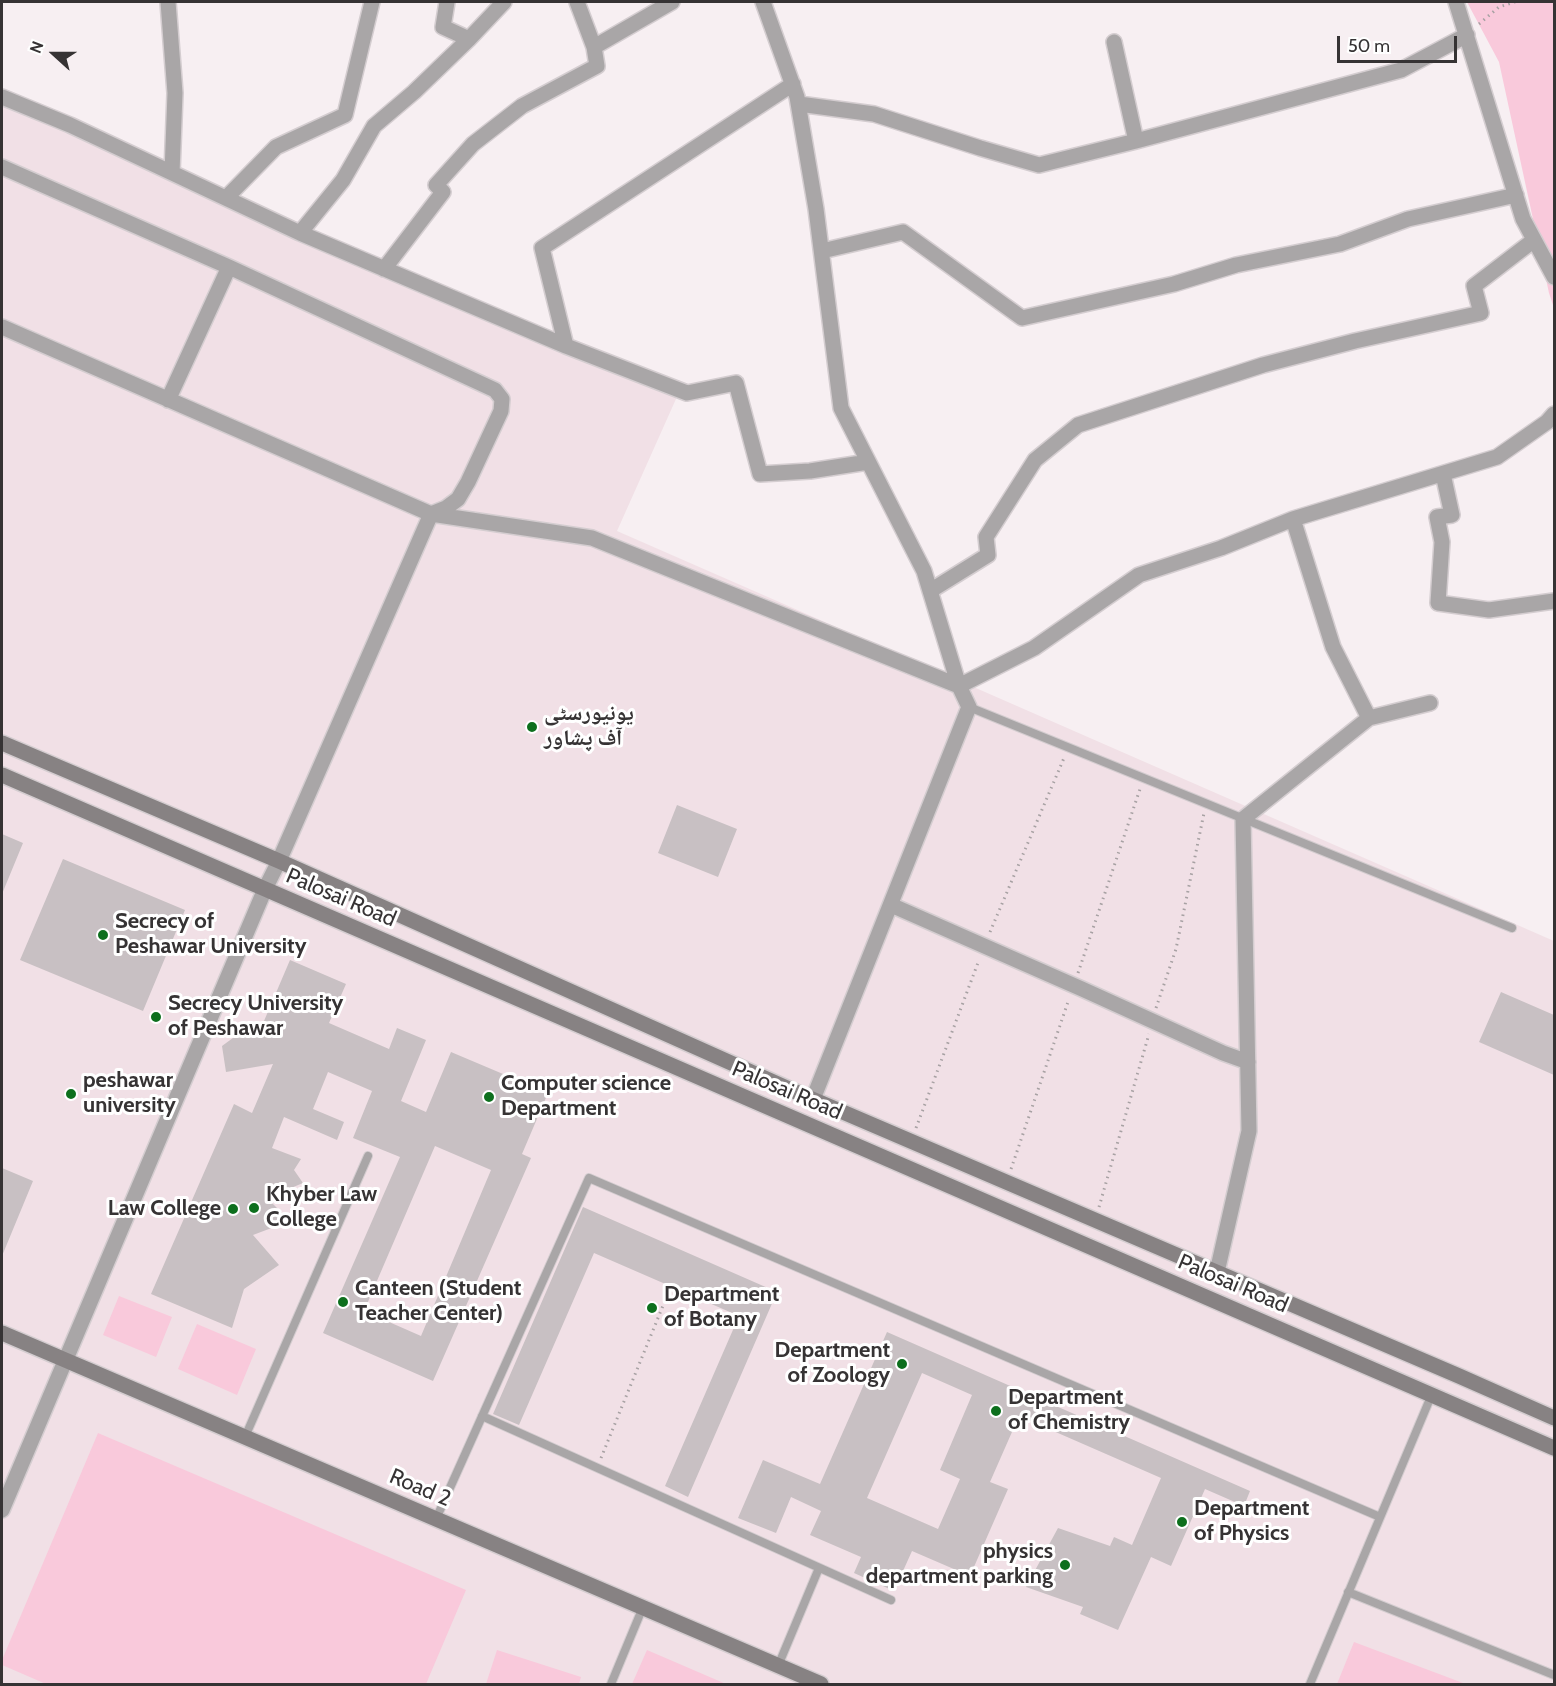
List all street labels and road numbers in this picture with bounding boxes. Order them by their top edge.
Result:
street label: Palosai Road [282,863,400,933]
street label: Palosai Road [728,1056,846,1126]
street label: Palosai Road [1174,1249,1292,1319]
street label: Road 2 [385,1463,455,1513]

